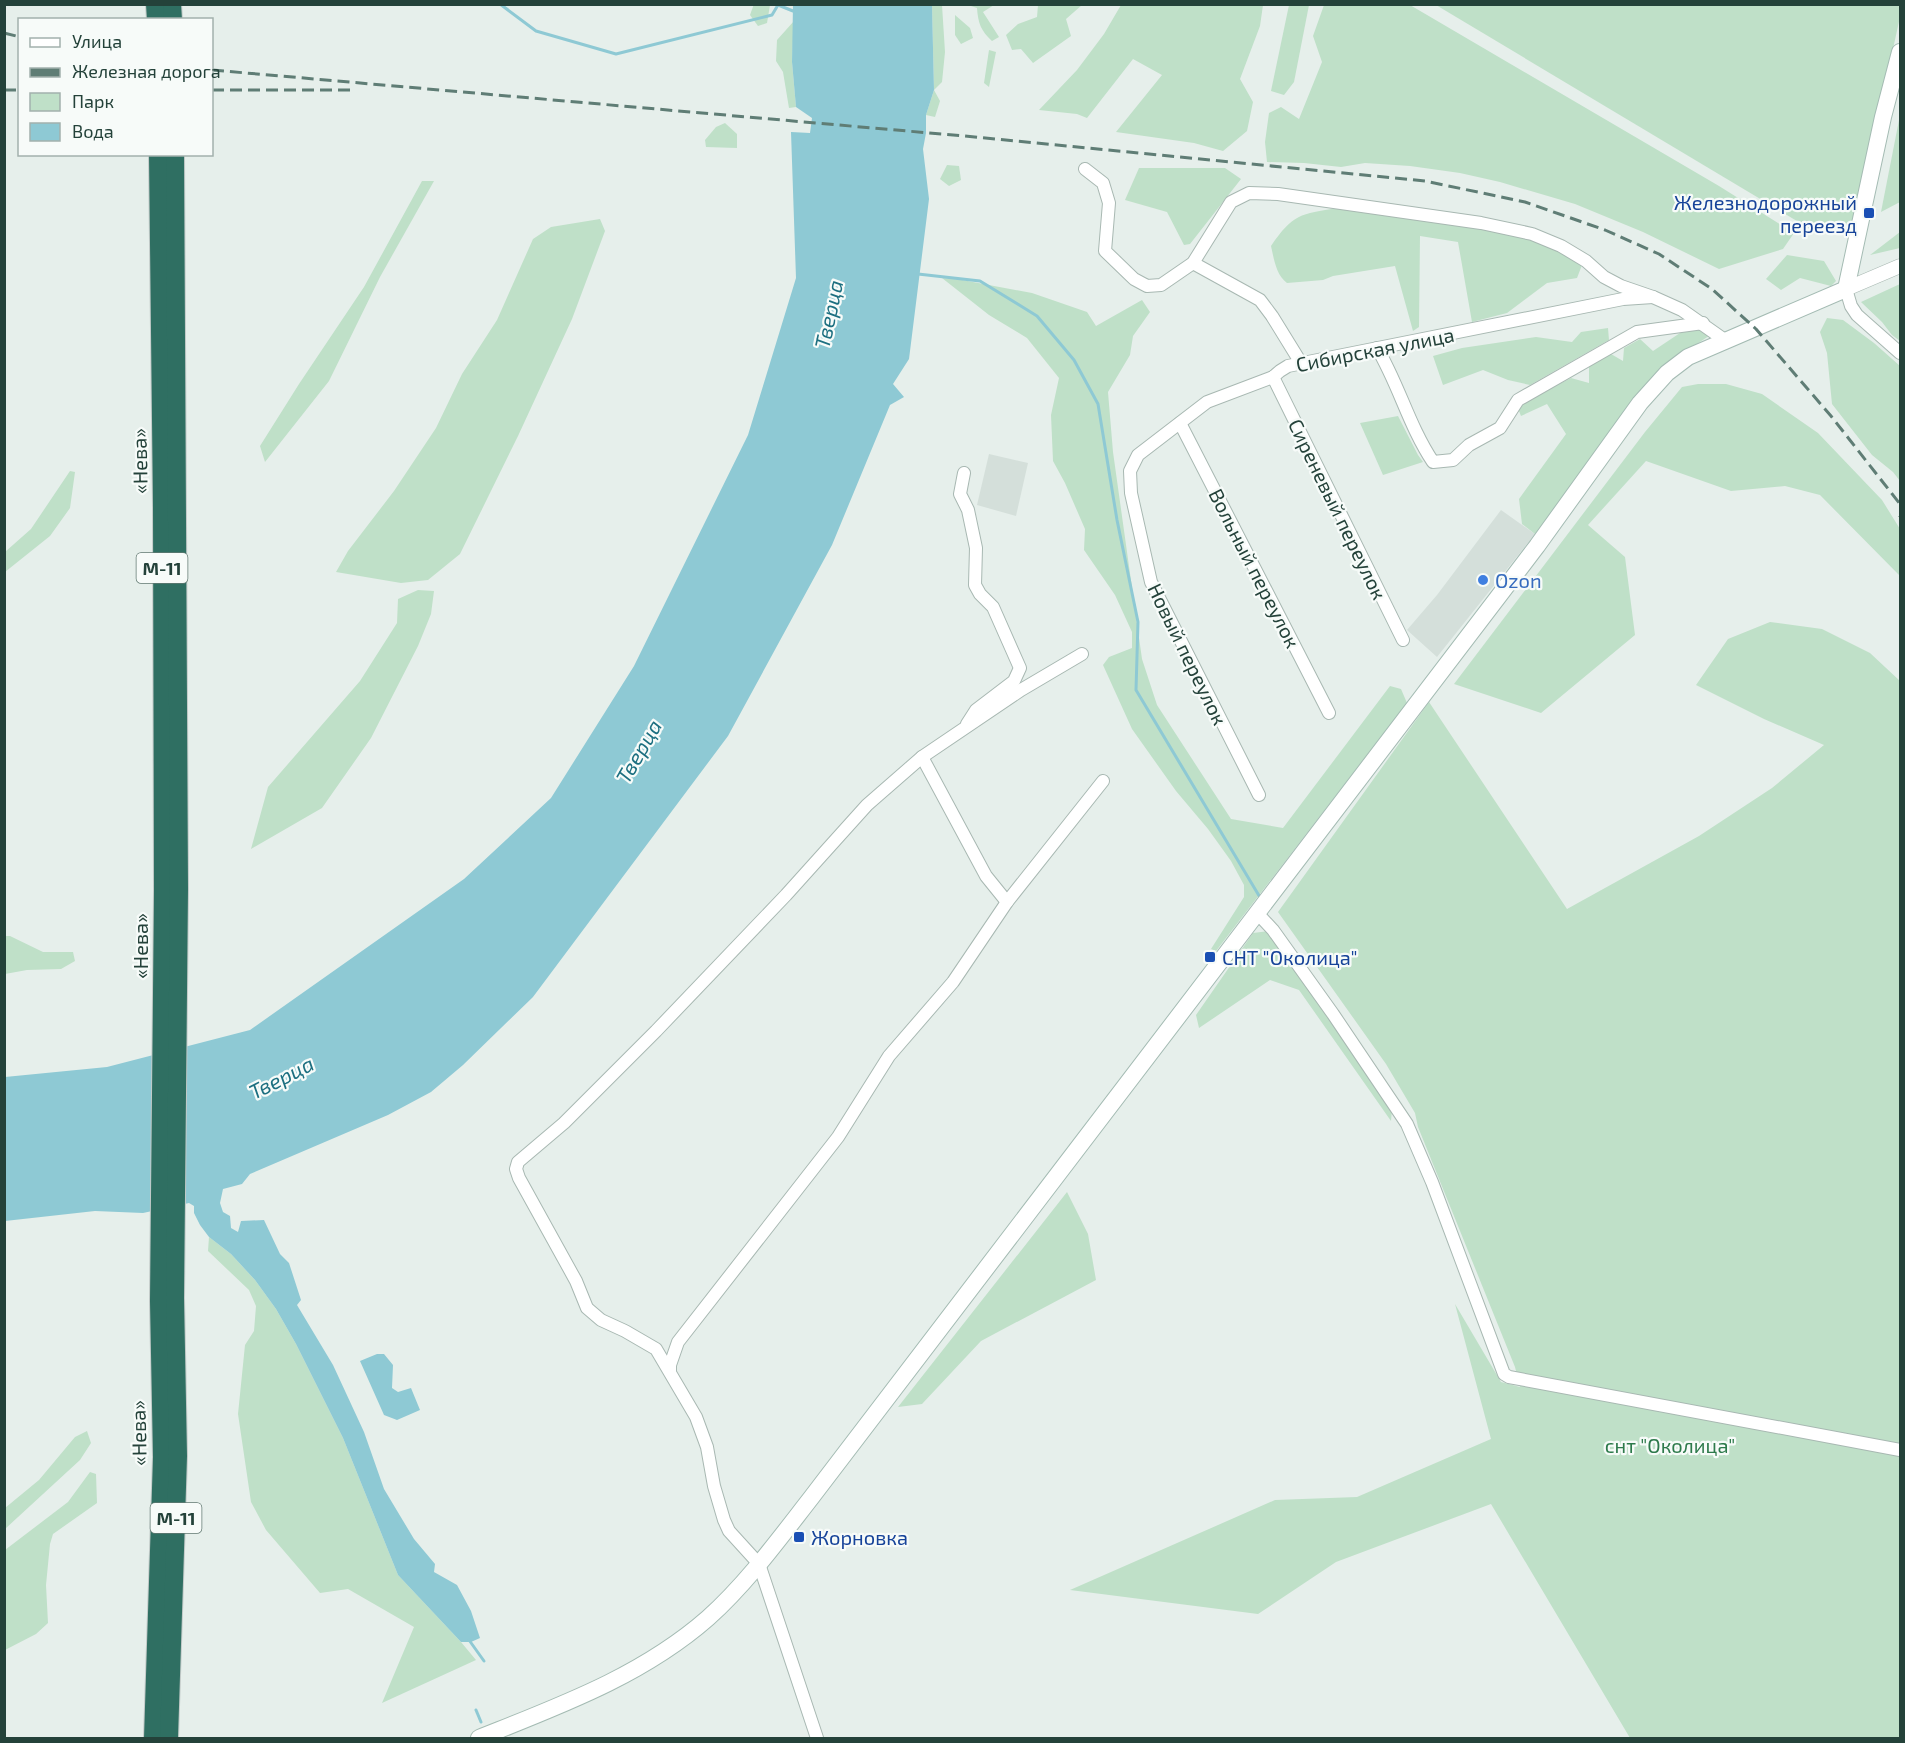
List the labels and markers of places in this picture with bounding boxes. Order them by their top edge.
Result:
place label: Железнодорожный переезд [1674,190,1857,237]
marker: Железнодорожный переезд [1862,206,1876,220]
place label: Ozon [1495,568,1542,592]
marker: Ozon [1476,573,1490,587]
place label: СНТ "Околица" [1222,945,1358,969]
marker: СНТ "Околица" [1203,950,1217,964]
place label: Жорновка [811,1525,908,1549]
marker: Жорновка [792,1530,806,1544]

